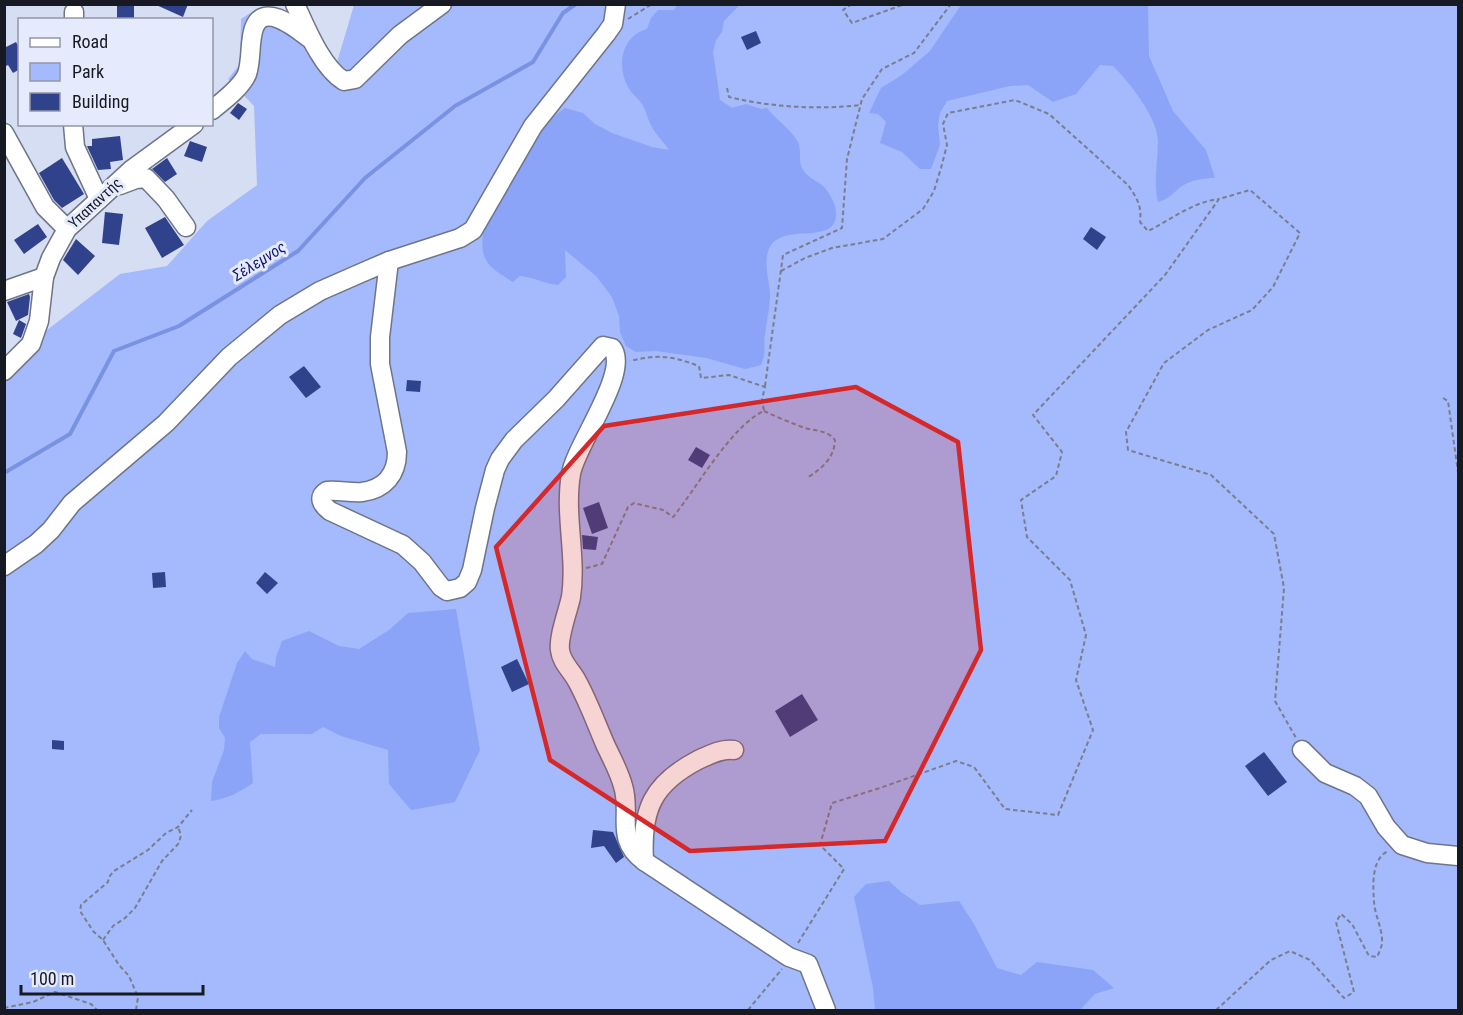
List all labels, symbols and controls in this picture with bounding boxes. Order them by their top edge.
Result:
legend [18,18,213,126]
text: Road [72,31,108,52]
text: Park [72,61,104,82]
text: Building [72,91,129,112]
street label: Υπαπαντής [65,174,125,232]
water label: Σέλεμνος [228,237,289,285]
scale bar [21,958,202,996]
text: 100 m [30,968,74,989]

